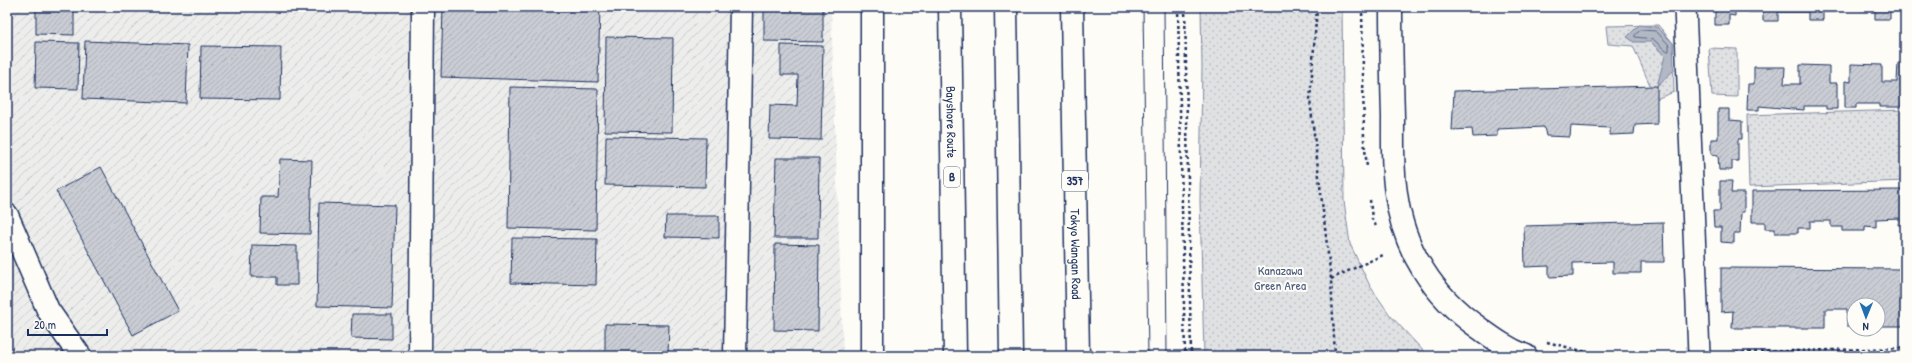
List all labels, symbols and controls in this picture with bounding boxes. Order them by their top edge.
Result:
street label: Bayshore Route [942,86,961,158]
road number: B [944,167,960,187]
road number: 357 [1062,171,1088,191]
street label: Tokyo Wangan Road [1066,208,1086,299]
park label: Kanazawa Green Area [1254,261,1306,294]
north arrow [1846,297,1886,337]
scale bar [28,311,107,337]
text: 20 m [34,316,56,333]
text: N [1863,320,1869,334]

